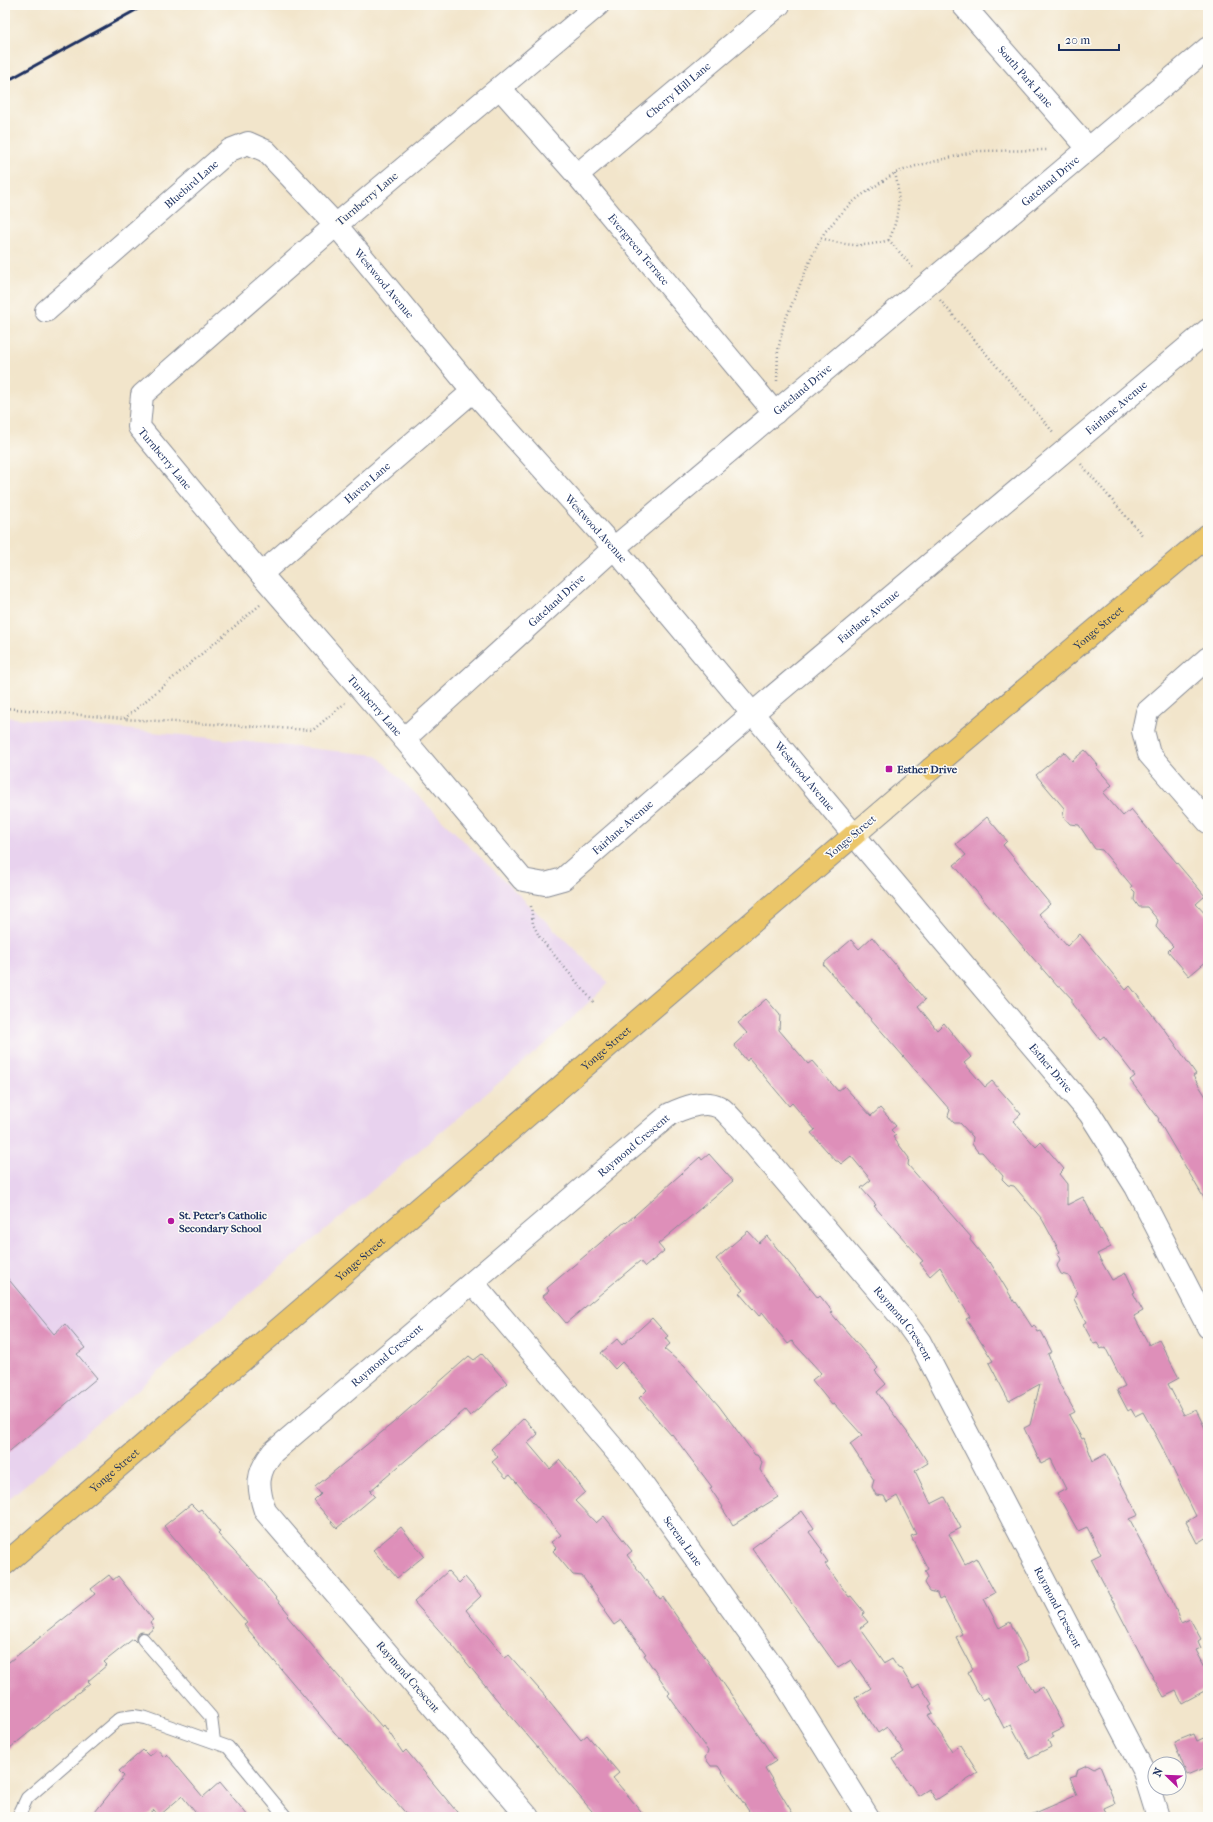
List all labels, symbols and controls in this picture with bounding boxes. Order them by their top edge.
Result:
scale bar [1059,26,1119,52]
text: 20 m [1065,33,1090,47]
street label: South Park Lane [995,43,1056,110]
street label: Cherry Hill Lane [643,59,713,121]
street label: Gateland Drive [1018,152,1082,209]
street label: Bluebird Lane [162,157,221,211]
street label: Turnberry Lane [333,169,401,229]
street label: Evergreen Terrace [605,211,673,288]
street label: Westwood Avenue [351,245,417,321]
street label: Gateland Drive [771,361,834,418]
street label: Fairlane Avenue [1083,377,1150,437]
street label: Turnberry Lane [136,425,195,493]
street label: Haven Lane [341,459,393,506]
street label: Westwood Avenue [562,491,630,565]
street label: Gateland Drive [525,571,588,629]
street label: Fairlane Avenue [835,586,902,646]
street label: Yonge Street [1070,603,1126,653]
street label: Turnberry Lane [345,672,405,739]
street label: Westwood Avenue [771,738,838,814]
place label: Esther Drive [897,763,958,776]
marker: Esther Drive [884,764,894,774]
street label: Fairlane Avenue [589,797,656,857]
street label: Yonge Street [823,812,879,862]
street label: Yonge Street [578,1023,633,1074]
street label: Esther Drive [1027,1041,1076,1095]
street label: Raymond Crescent [595,1111,672,1179]
place label: St. Peter's Catholic Secondary School [179,1209,267,1235]
marker: St. Peter's Catholic Secondary School [166,1216,176,1226]
street label: Yonge Street [332,1234,388,1285]
street label: Raymond Crescent [871,1283,935,1363]
street label: Raymond Crescent [348,1321,425,1389]
street label: Yonge Street [86,1445,142,1496]
street label: Serena Lane [661,1514,706,1569]
street label: Raymond Crescent [1032,1564,1085,1650]
street label: Raymond Crescent [374,1639,443,1715]
north arrow [1147,1756,1187,1796]
text: N [1151,1765,1166,1779]

